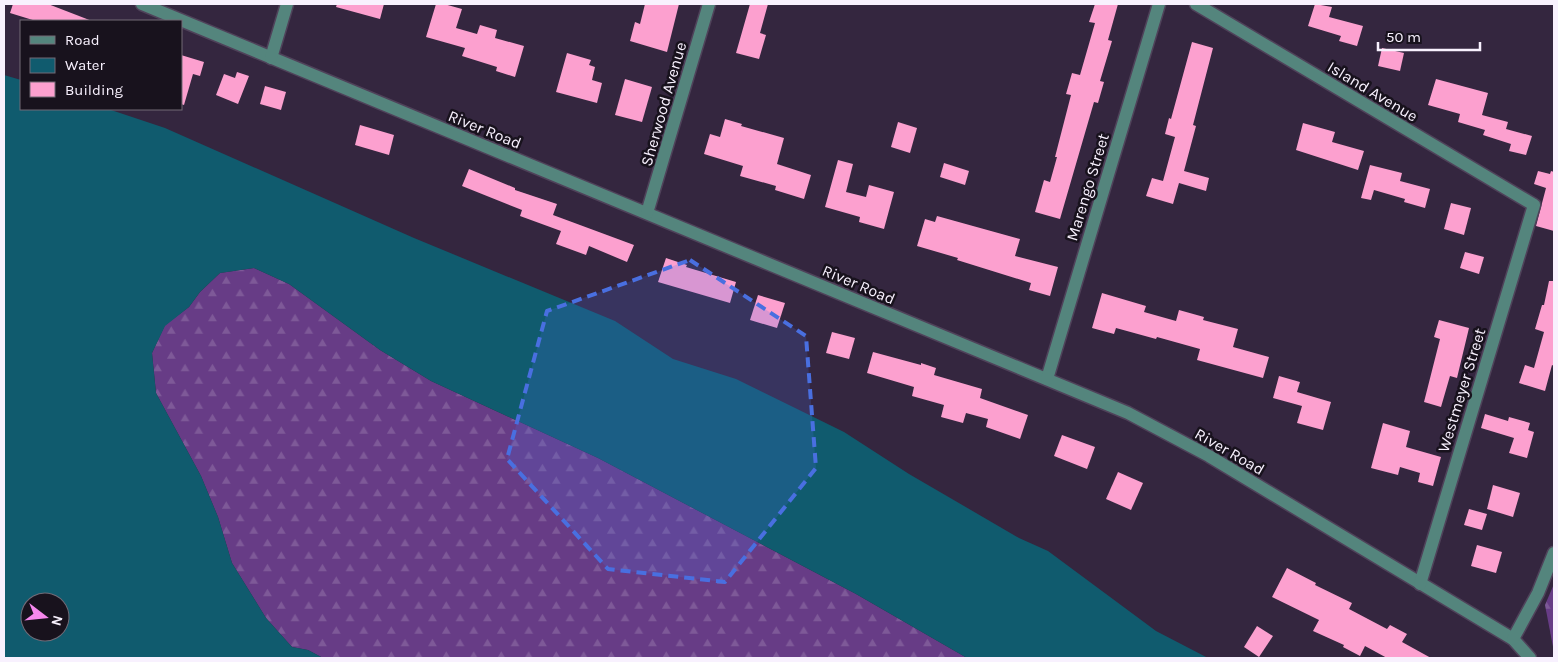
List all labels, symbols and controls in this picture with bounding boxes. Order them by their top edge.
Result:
legend [20,20,182,110]
scale bar [1378,20,1480,52]
text: 50 m [1386,28,1421,46]
text: Road [65,31,100,49]
street label: Sherwood Avenue [637,40,690,168]
text: Water [65,56,106,74]
street label: Island Avenue [1324,57,1421,126]
text: Building [65,81,123,99]
street label: River Road [445,106,524,153]
street label: Marengo Street [1062,131,1113,243]
street label: River Road [820,261,898,308]
street label: Westmeyer Street [1434,326,1489,455]
street label: River Road [1192,424,1268,479]
north arrow [20,592,70,642]
text: N [47,613,67,628]

